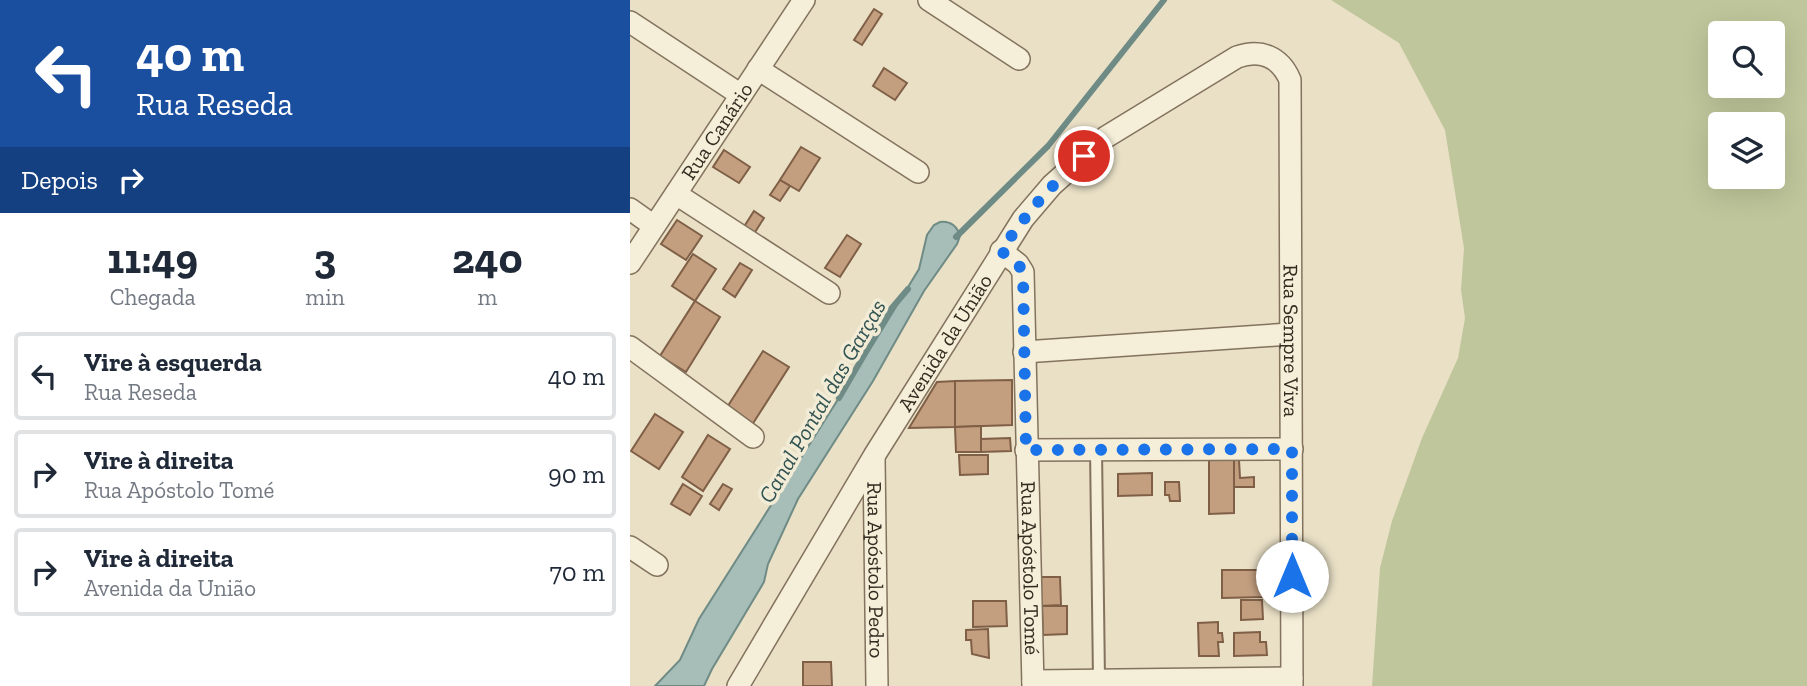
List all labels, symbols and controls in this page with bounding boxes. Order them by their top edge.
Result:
map controls [1708,21,1785,189]
button: search [1708,21,1785,98]
text: 40 m [136,25,244,84]
icon: left [21,28,112,119]
street label: Rua Canário [676,78,758,184]
text: Rua Reseda [136,85,293,123]
button: layers [1708,112,1785,189]
pin [1054,126,1114,186]
icon: arrive [1065,137,1103,175]
icon: right [112,161,150,199]
text: Depois [21,164,98,196]
text: 11:49 [107,233,198,284]
text: 3 [314,233,336,284]
text: 240 [452,233,523,284]
street label: Rua Sempre Viva [1279,264,1304,417]
street label: Avenida da União [892,269,997,416]
text: Chegada [110,283,196,311]
text: min [305,283,345,311]
text: m [477,283,497,311]
water label: Canal Pontal das Garças [752,294,892,508]
text: Vire à esquerda [84,346,262,378]
icon: left [25,357,63,395]
text: 40 m [548,360,605,392]
text: Rua Reseda [84,378,197,406]
text: Vire à direita [84,444,234,476]
icon: right [25,455,63,493]
text: 90 m [548,458,605,490]
text: Rua Apóstolo Tomé [84,476,274,504]
street label: Rua Apóstolo Tomé [1016,481,1045,655]
street label: Rua Apóstolo Pedro [862,482,890,658]
position arrow [1255,539,1329,613]
text: Vire à direita [84,542,234,574]
icon: right [25,553,63,591]
text: 70 m [549,556,605,588]
text: Avenida da União [84,574,256,602]

